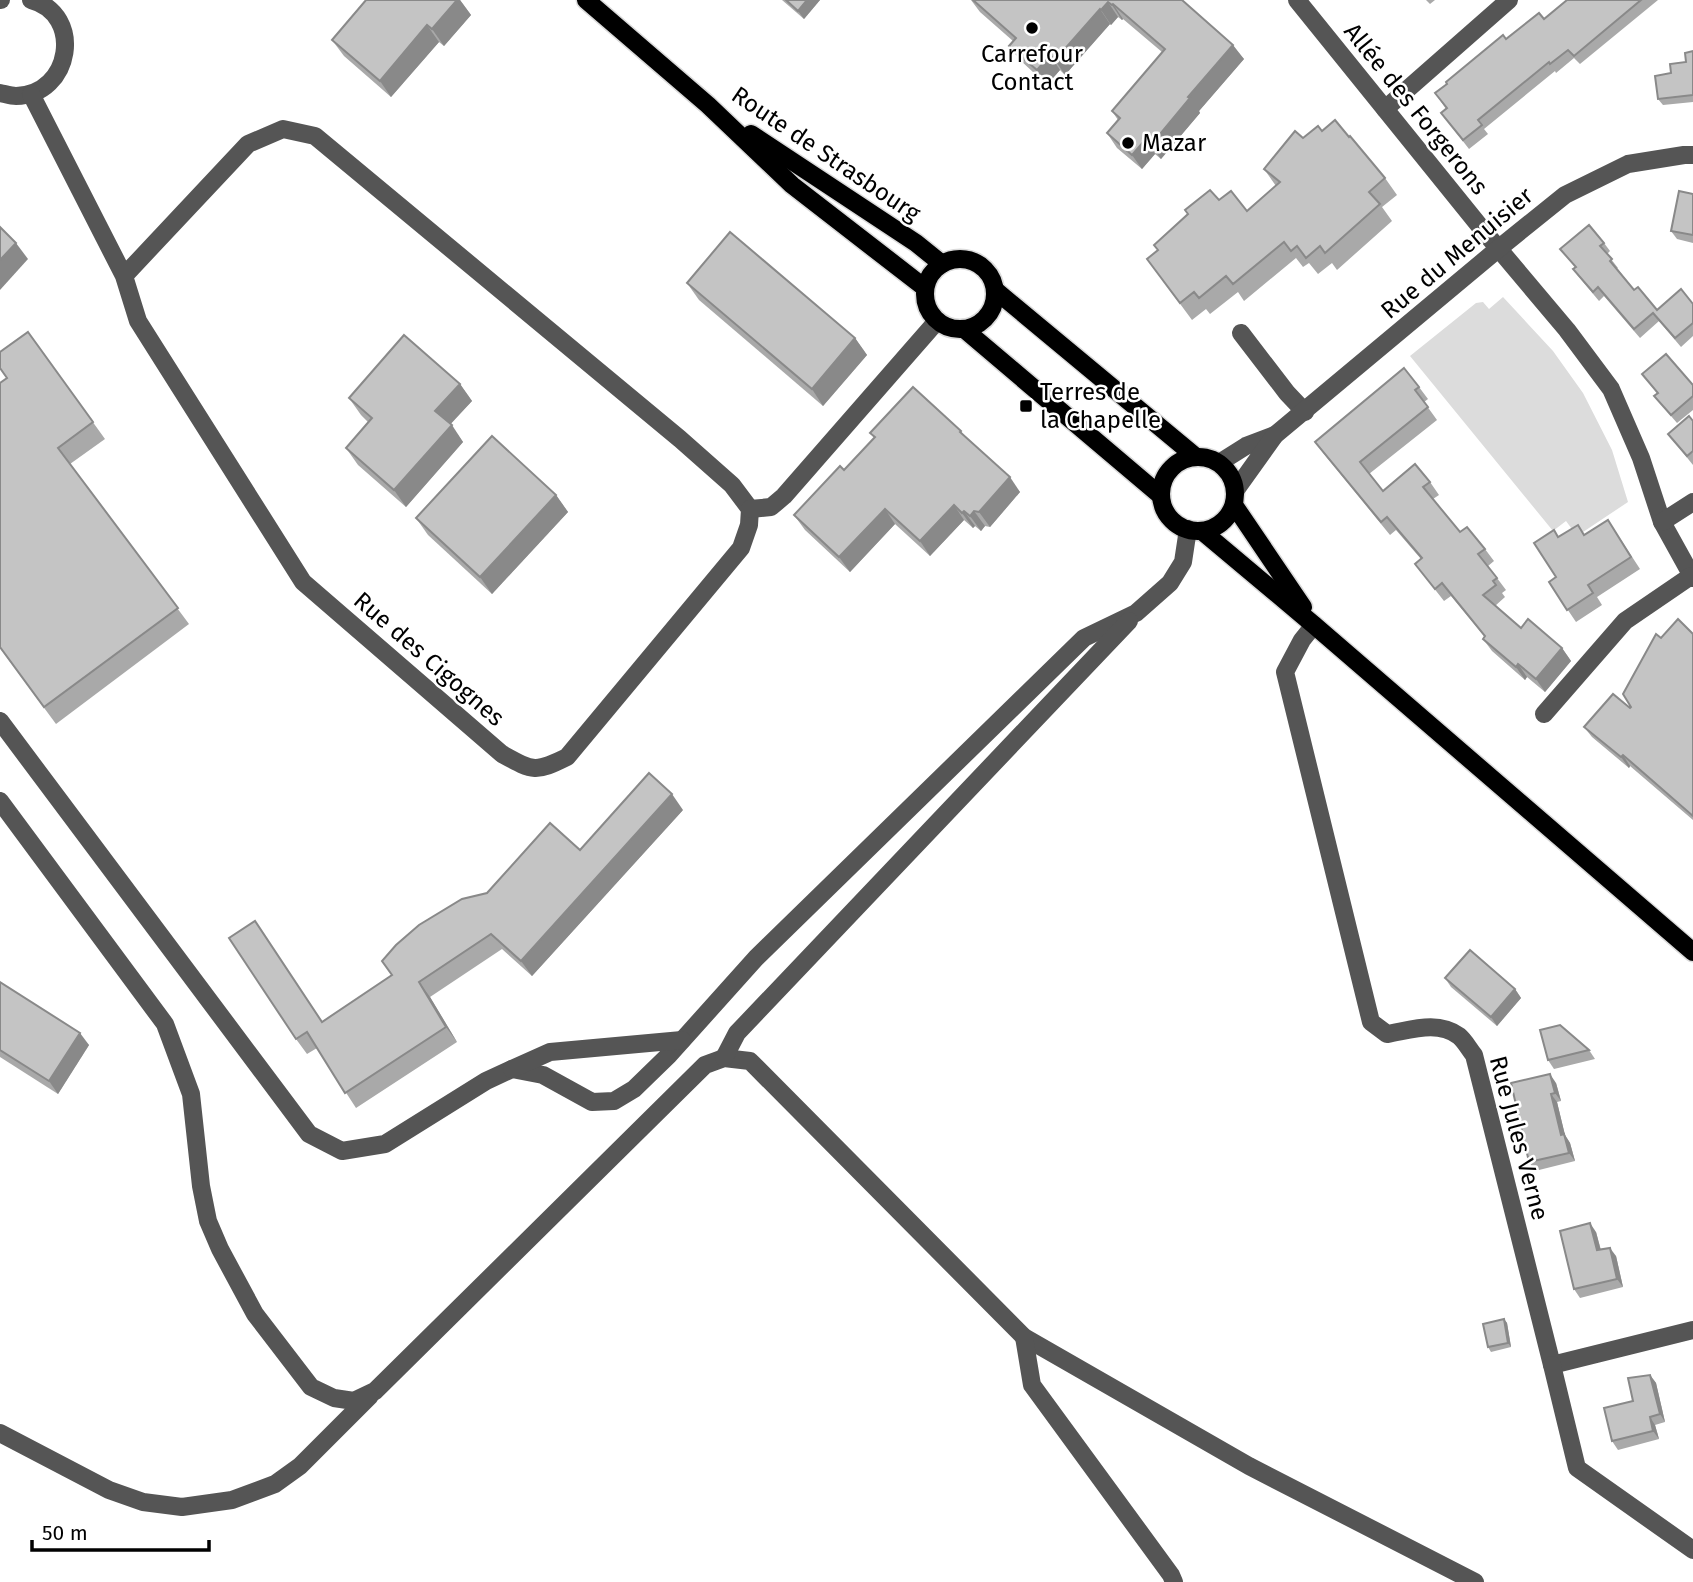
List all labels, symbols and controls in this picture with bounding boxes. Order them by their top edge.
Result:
street label: Allée des Forgerons [1338,18,1494,200]
marker: Carrefour Contact [1024,20,1040,36]
place label: Carrefour Contact [981,40,1084,96]
street label: Route de Strasbourg [726,80,926,228]
place label: Mazar [1142,129,1207,157]
marker: Mazar [1120,135,1136,151]
street label: Rue du Menuisier [1375,181,1539,325]
place label: Terres de la Chapelle [1040,378,1161,434]
marker: Terres de la Chapelle [1018,398,1034,414]
street label: Rue des Cigognes [348,586,510,732]
street label: Rue Jules Verne [1484,1053,1554,1223]
scale bar [32,1508,208,1552]
text: 50 m [42,1520,88,1546]

